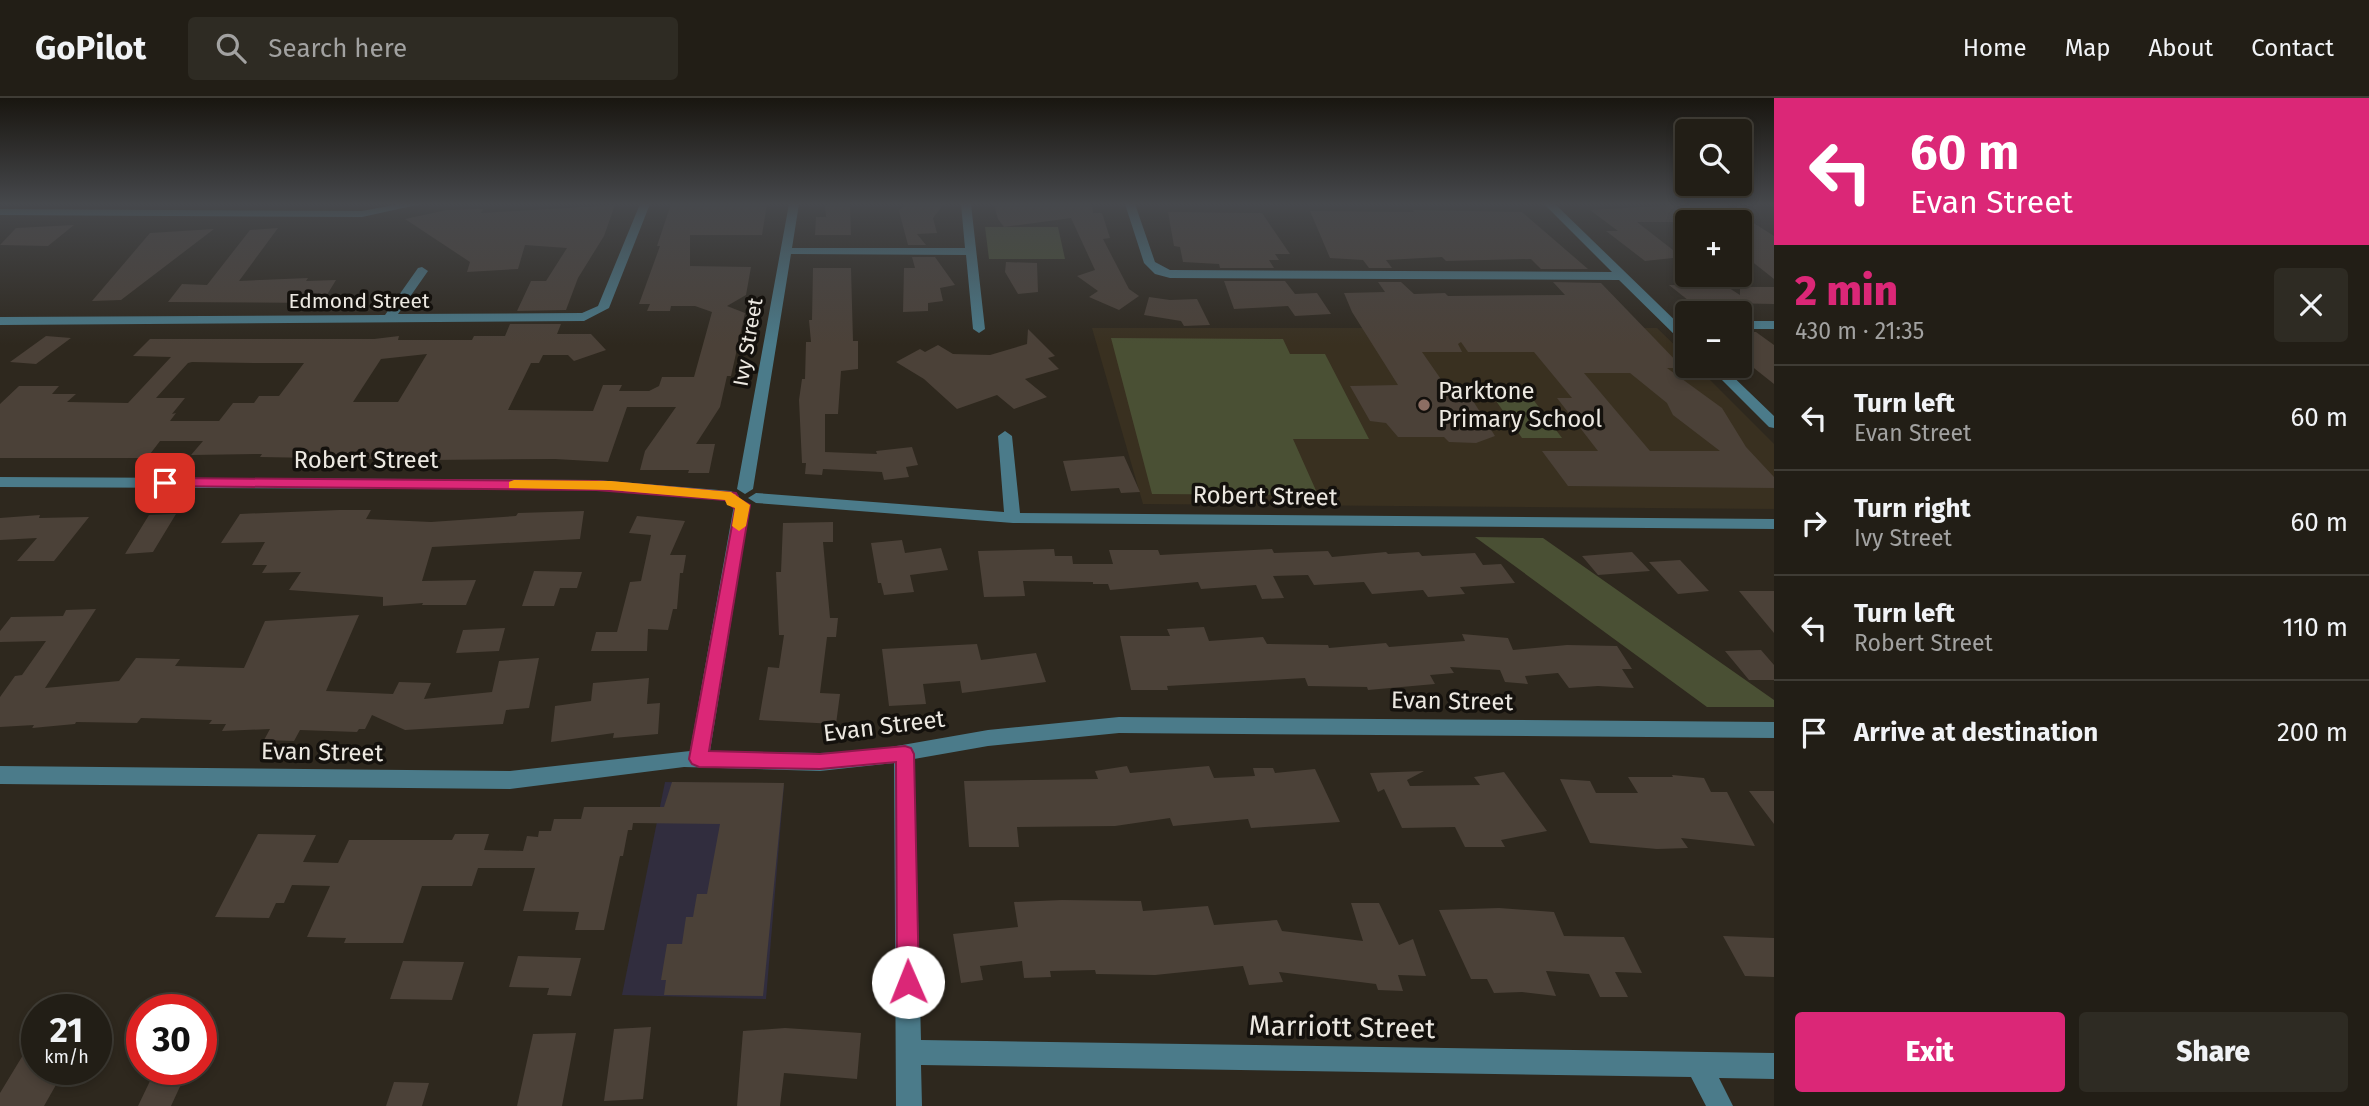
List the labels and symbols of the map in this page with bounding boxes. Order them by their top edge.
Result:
street label: Edmond Street [288,288,430,314]
street label: Ivy Street [727,295,769,388]
place label: Parktone Primary School [1438,377,1602,433]
marker: Parktone Primary School [1416,397,1432,413]
street label: Robert Street [294,446,439,474]
pin [135,453,195,513]
street label: Robert Street [1192,481,1338,511]
street label: Evan Street [1391,686,1514,716]
street label: Evan Street [822,705,947,747]
street label: Evan Street [261,737,384,767]
position arrow [871,945,945,1019]
speed limit sign: 30 [126,994,217,1085]
street label: Marriott Street [1248,1009,1436,1045]

